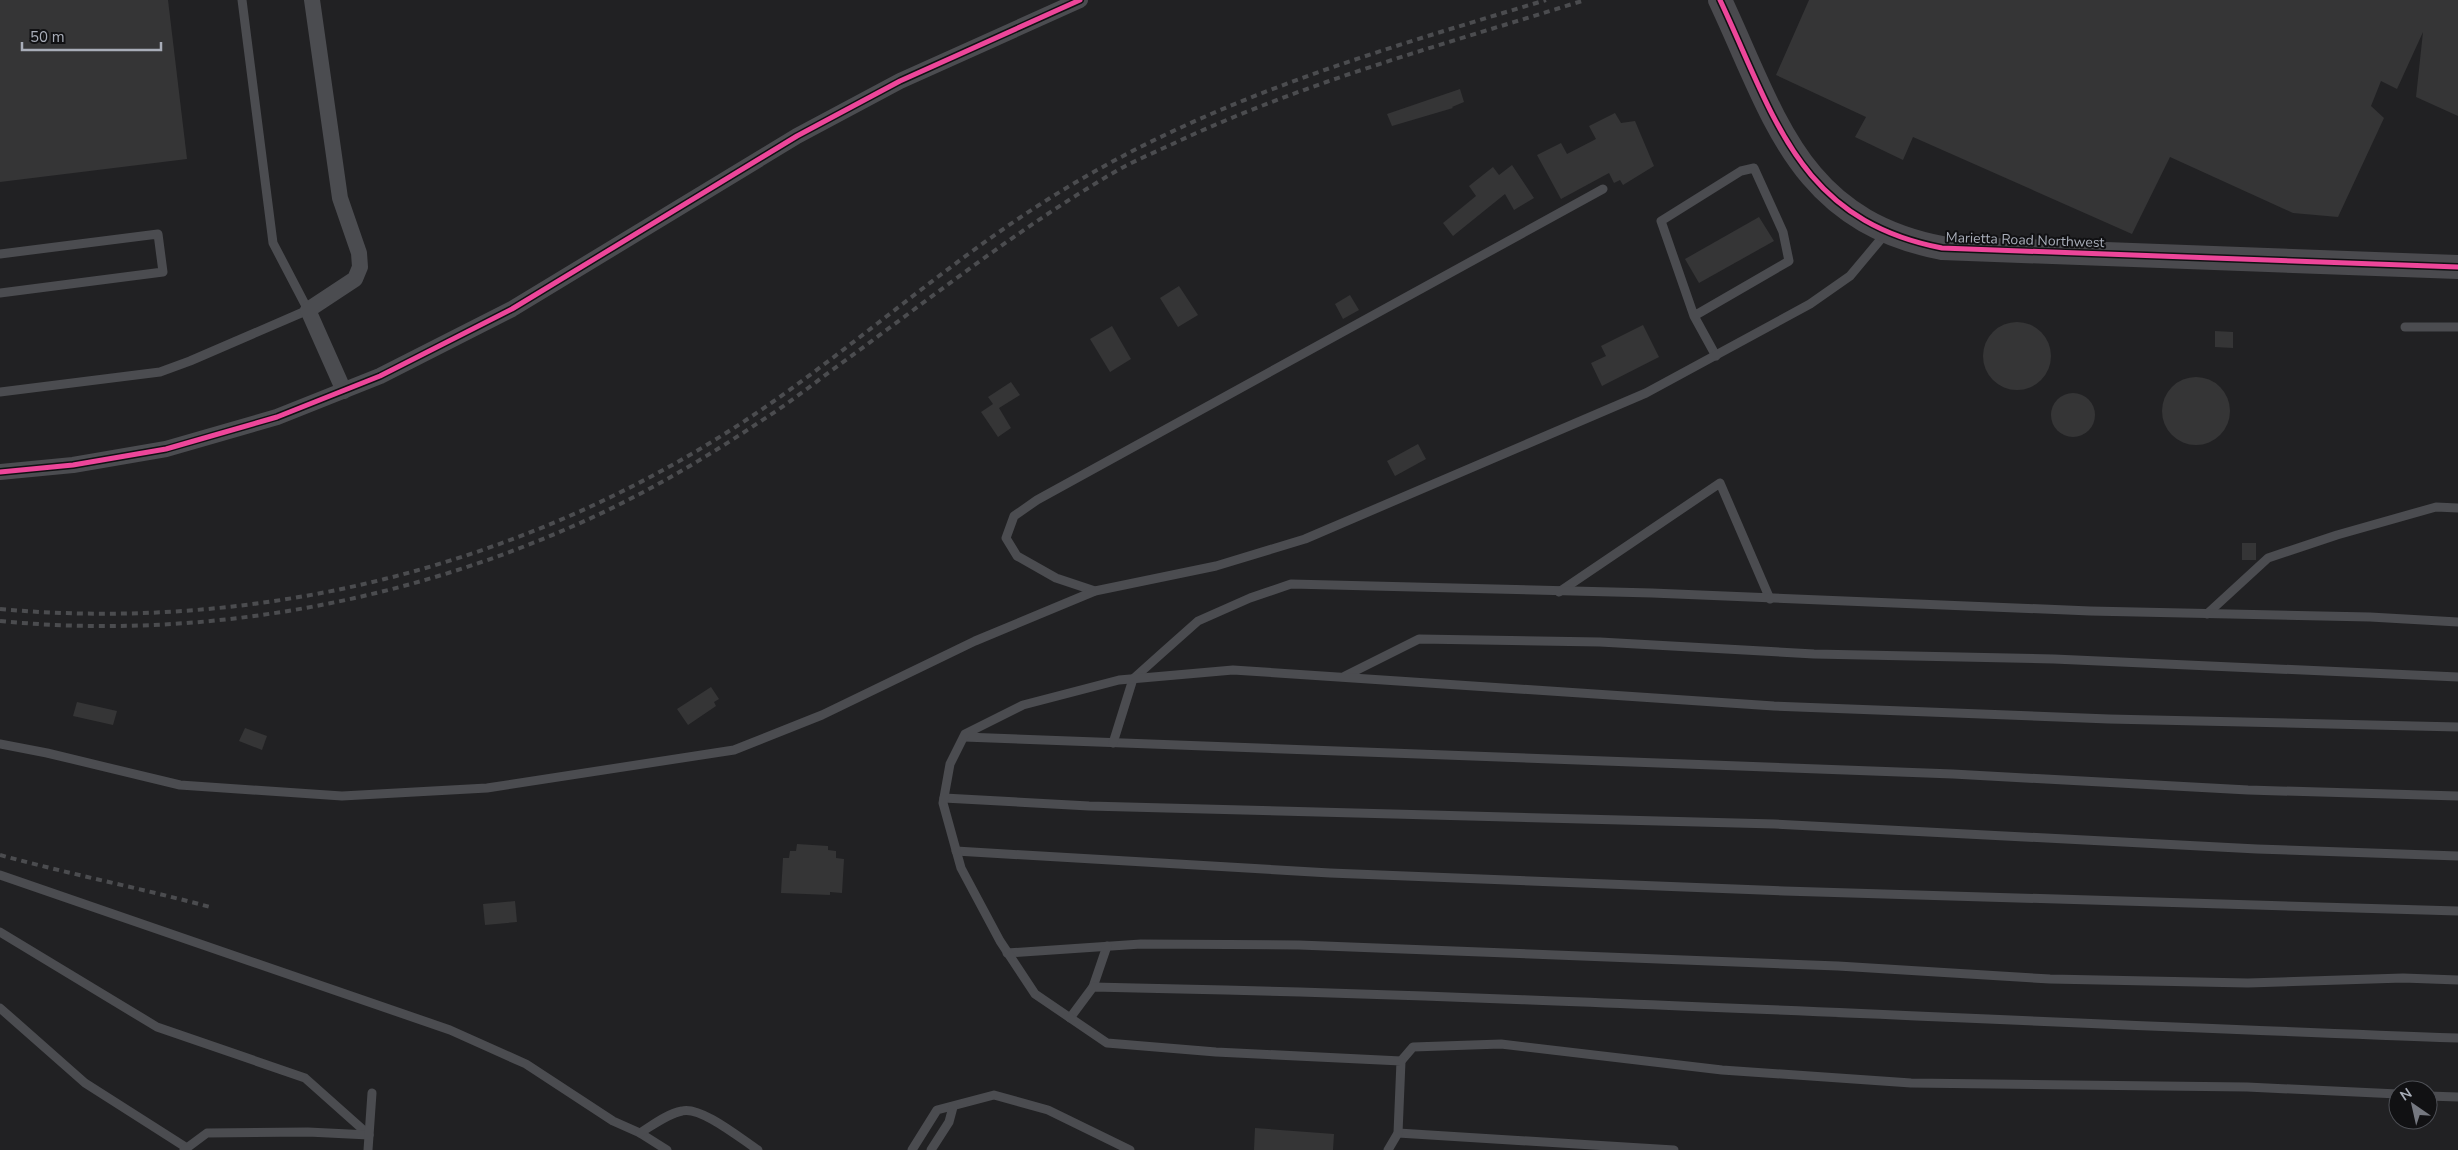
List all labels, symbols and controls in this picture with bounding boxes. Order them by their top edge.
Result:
scale bar [22,20,161,52]
text: 50 m [30,27,65,47]
street label: Marietta Road Northwest [1945,228,2105,252]
north arrow [2388,1080,2438,1130]
text: N [2396,1084,2416,1105]

